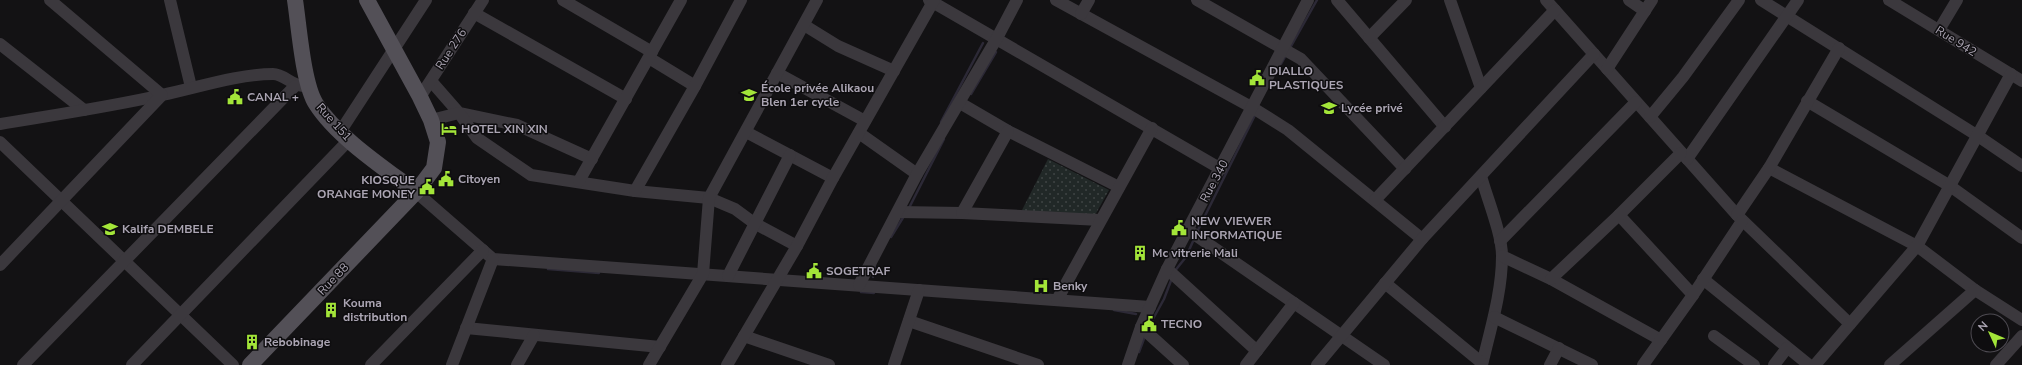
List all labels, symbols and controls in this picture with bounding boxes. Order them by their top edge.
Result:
street label: Rue 942 [1932,22,1980,60]
street label: Rue 276 [432,25,470,73]
place label: DIALLO PLASTIQUES [1269,63,1344,93]
public building icon: DIALLO PLASTIQUES [1248,69,1266,87]
place label: École privée Alikaou Blen 1er cycle [761,80,874,110]
school or university icon: École privée Alikaou Blen 1er cycle [740,86,758,104]
public building icon: CANAL + [226,88,244,106]
place label: CANAL + [247,89,299,105]
school or university icon: Lycée privé [1320,99,1338,117]
street label: Rue 151 [313,100,355,144]
place label: Lycée privé [1341,100,1403,116]
hotel icon: HOTEL XIN XIN [440,120,458,138]
place label: HOTEL XIN XIN [461,121,548,137]
street label: Rue 340 [1196,157,1232,205]
public building icon: Citoyen [437,170,455,188]
place label: Citoyen [458,171,500,187]
place label: KIOSQUE ORANGE MONEY [317,172,416,202]
public building icon: KIOSQUE ORANGE MONEY [418,178,436,196]
place label: NEW VIEWER INFORMATIQUE [1191,213,1282,243]
public building icon: NEW VIEWER INFORMATIQUE [1170,219,1188,237]
school or university icon: Kalifa DEMBELE [101,220,119,238]
place label: Kalifa DEMBELE [122,221,214,237]
building icon: Mc vitrerie Mali [1131,244,1149,262]
place label: Mc vitrerie Mali [1152,245,1238,261]
street label: Rue 88 [314,260,352,298]
public building icon: SOGETRAF [805,262,823,280]
place label: SOGETRAF [826,263,890,279]
hospital icon: Benky [1032,277,1050,295]
place label: Benky [1053,278,1088,294]
place label: Kouma distribution [343,295,407,325]
building icon: Kouma distribution [322,301,340,319]
north arrow [1970,313,2010,353]
public building icon: TECNO [1140,315,1158,333]
place label: TECNO [1161,316,1202,332]
text: N [1975,318,1991,335]
building icon: Rebobinage [243,333,261,351]
place label: Rebobinage [264,334,331,350]

